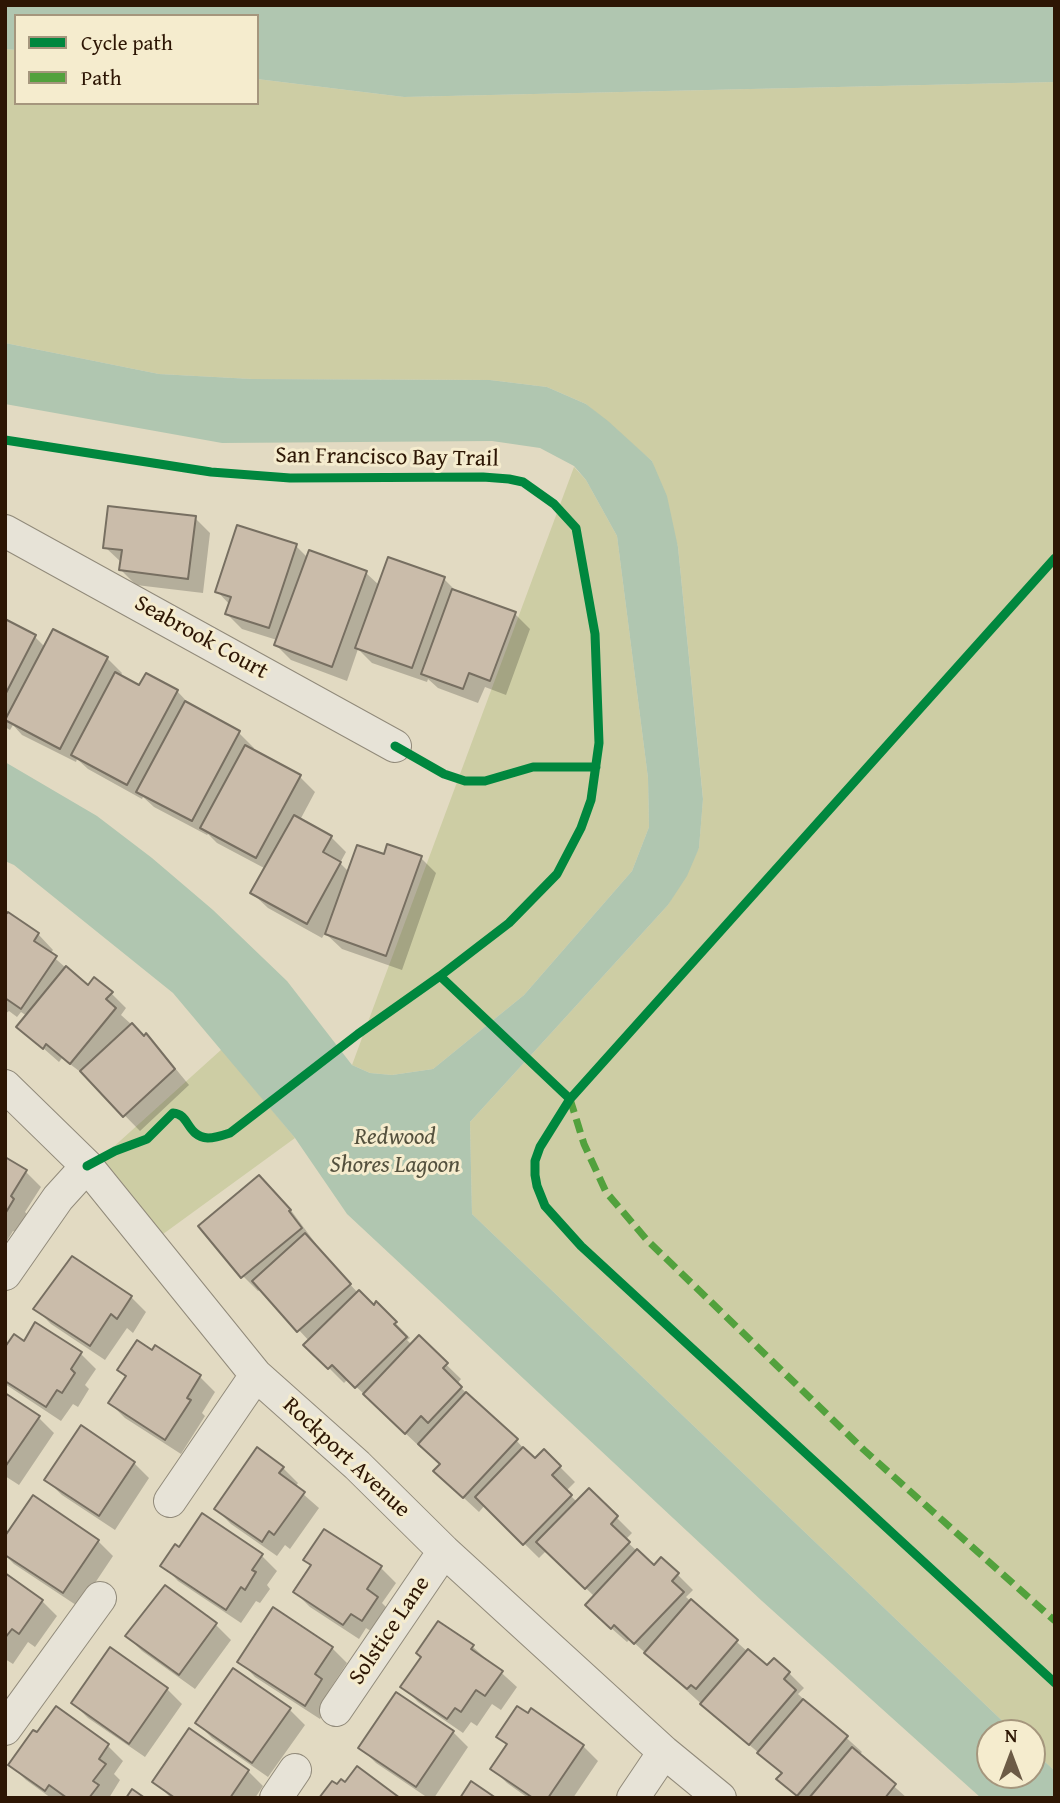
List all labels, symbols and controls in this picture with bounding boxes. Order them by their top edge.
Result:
legend [14,14,259,105]
text: Cycle path [81,27,173,58]
text: Path [81,62,121,93]
street label: San Francisco Bay Trail [275,442,499,474]
street label: Seabrook Court [129,590,273,686]
water label: Redwood Shores Lagoon [330,1124,460,1180]
street label: Rockport Avenue [277,1392,415,1524]
street label: Solstice Lane [344,1571,436,1691]
north arrow [976,1719,1046,1789]
text: N [1005,1721,1017,1749]

